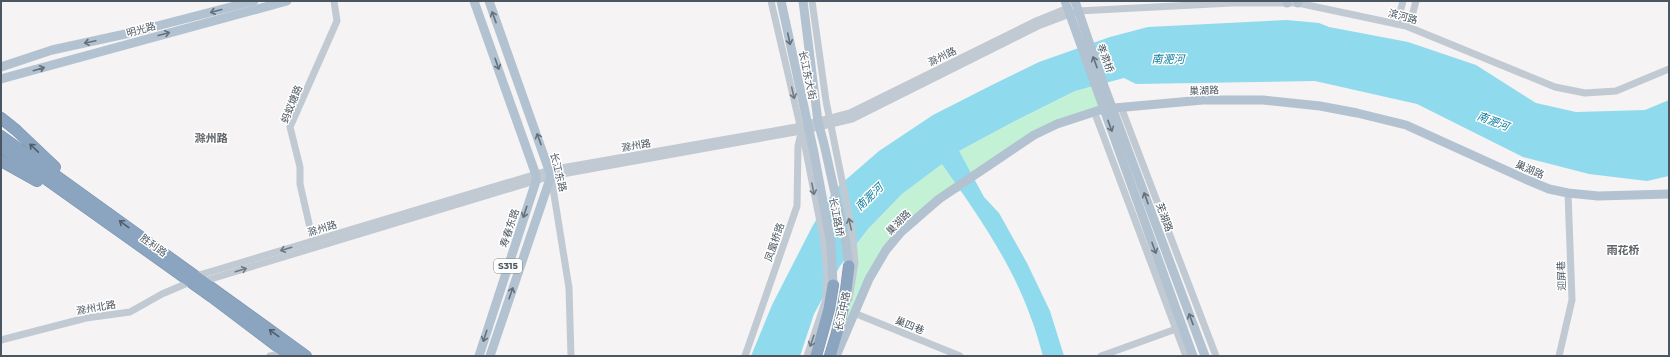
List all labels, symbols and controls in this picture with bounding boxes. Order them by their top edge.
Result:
street label: 滨河路 [1387,6,1419,27]
one-way arrow [210,8,223,15]
one-way arrow [490,11,498,23]
street label: 明光路 [125,19,157,40]
one-way arrow [157,30,170,38]
one-way arrow [786,32,794,45]
one-way arrow [83,38,96,46]
street label: 孝肃桥 [1094,42,1117,74]
street label: 滁州路 [926,44,959,69]
street label: 长江东大街 [796,49,819,101]
water label: 南淝河 [1152,52,1186,66]
one-way arrow [1091,56,1099,68]
one-way arrow [493,58,501,70]
one-way arrow [32,65,45,72]
street label: 蚂蚁塘路 [278,83,305,125]
street label: 巢湖路 [1189,83,1219,98]
one-way arrow [790,87,798,100]
water label: 南淝河 [1475,109,1513,134]
one-way arrow [1106,119,1114,131]
district label: 滁州路 [195,131,228,145]
one-way arrow [534,133,542,145]
street label: 滁州路 [620,136,652,154]
one-way arrow [29,143,39,152]
street label: 长江东路 [547,151,570,193]
street label: 巢湖路 [1513,158,1546,181]
water label: 南淝河 [852,179,887,213]
one-way arrow [810,182,818,195]
one-way arrow [1141,192,1149,204]
street label: 长江路桥 [826,196,847,238]
street label: 芜湖路 [1153,201,1176,233]
one-way arrow [521,206,529,218]
street label: 寿春东路 [497,207,522,249]
street label: 巢湖路 [883,207,914,238]
street label: 滁州路 [306,218,338,239]
one-way arrow [846,218,854,231]
one-way arrow [118,220,129,228]
street label: 凤凰桥路 [762,221,787,263]
street label: 胜利路 [138,231,170,259]
one-way arrow [1150,242,1158,254]
district label: 雨花桥 [1607,243,1640,257]
one-way arrow [279,246,292,253]
road number: S315 [494,259,522,273]
street label: 迎屏巷 [1554,261,1569,291]
one-way arrow [234,266,247,273]
one-way arrow [508,287,516,299]
street label: 长江中路 [832,290,853,332]
street label: 滁州北路 [75,298,117,317]
one-way arrow [1187,313,1194,326]
street label: 巢四巷 [893,314,926,337]
one-way arrow [269,329,280,337]
one-way arrow [481,329,488,342]
one-way arrow [808,334,815,347]

